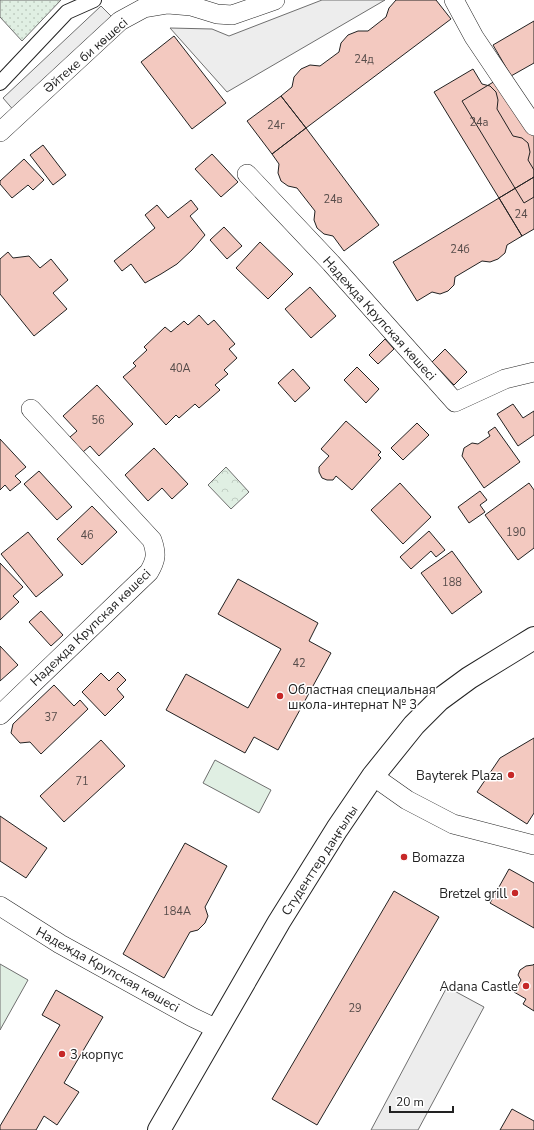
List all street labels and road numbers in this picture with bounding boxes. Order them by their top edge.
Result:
street label: Әйтеке би көшесі [39,14,132,98]
street label: Надежда Крупская көшесі [319,253,440,385]
street label: Надежда Крупская көшесі [26,565,155,690]
street label: Студенттер даңғылы [277,802,362,919]
street label: Надежда Крупская көшесі [33,923,183,1017]

